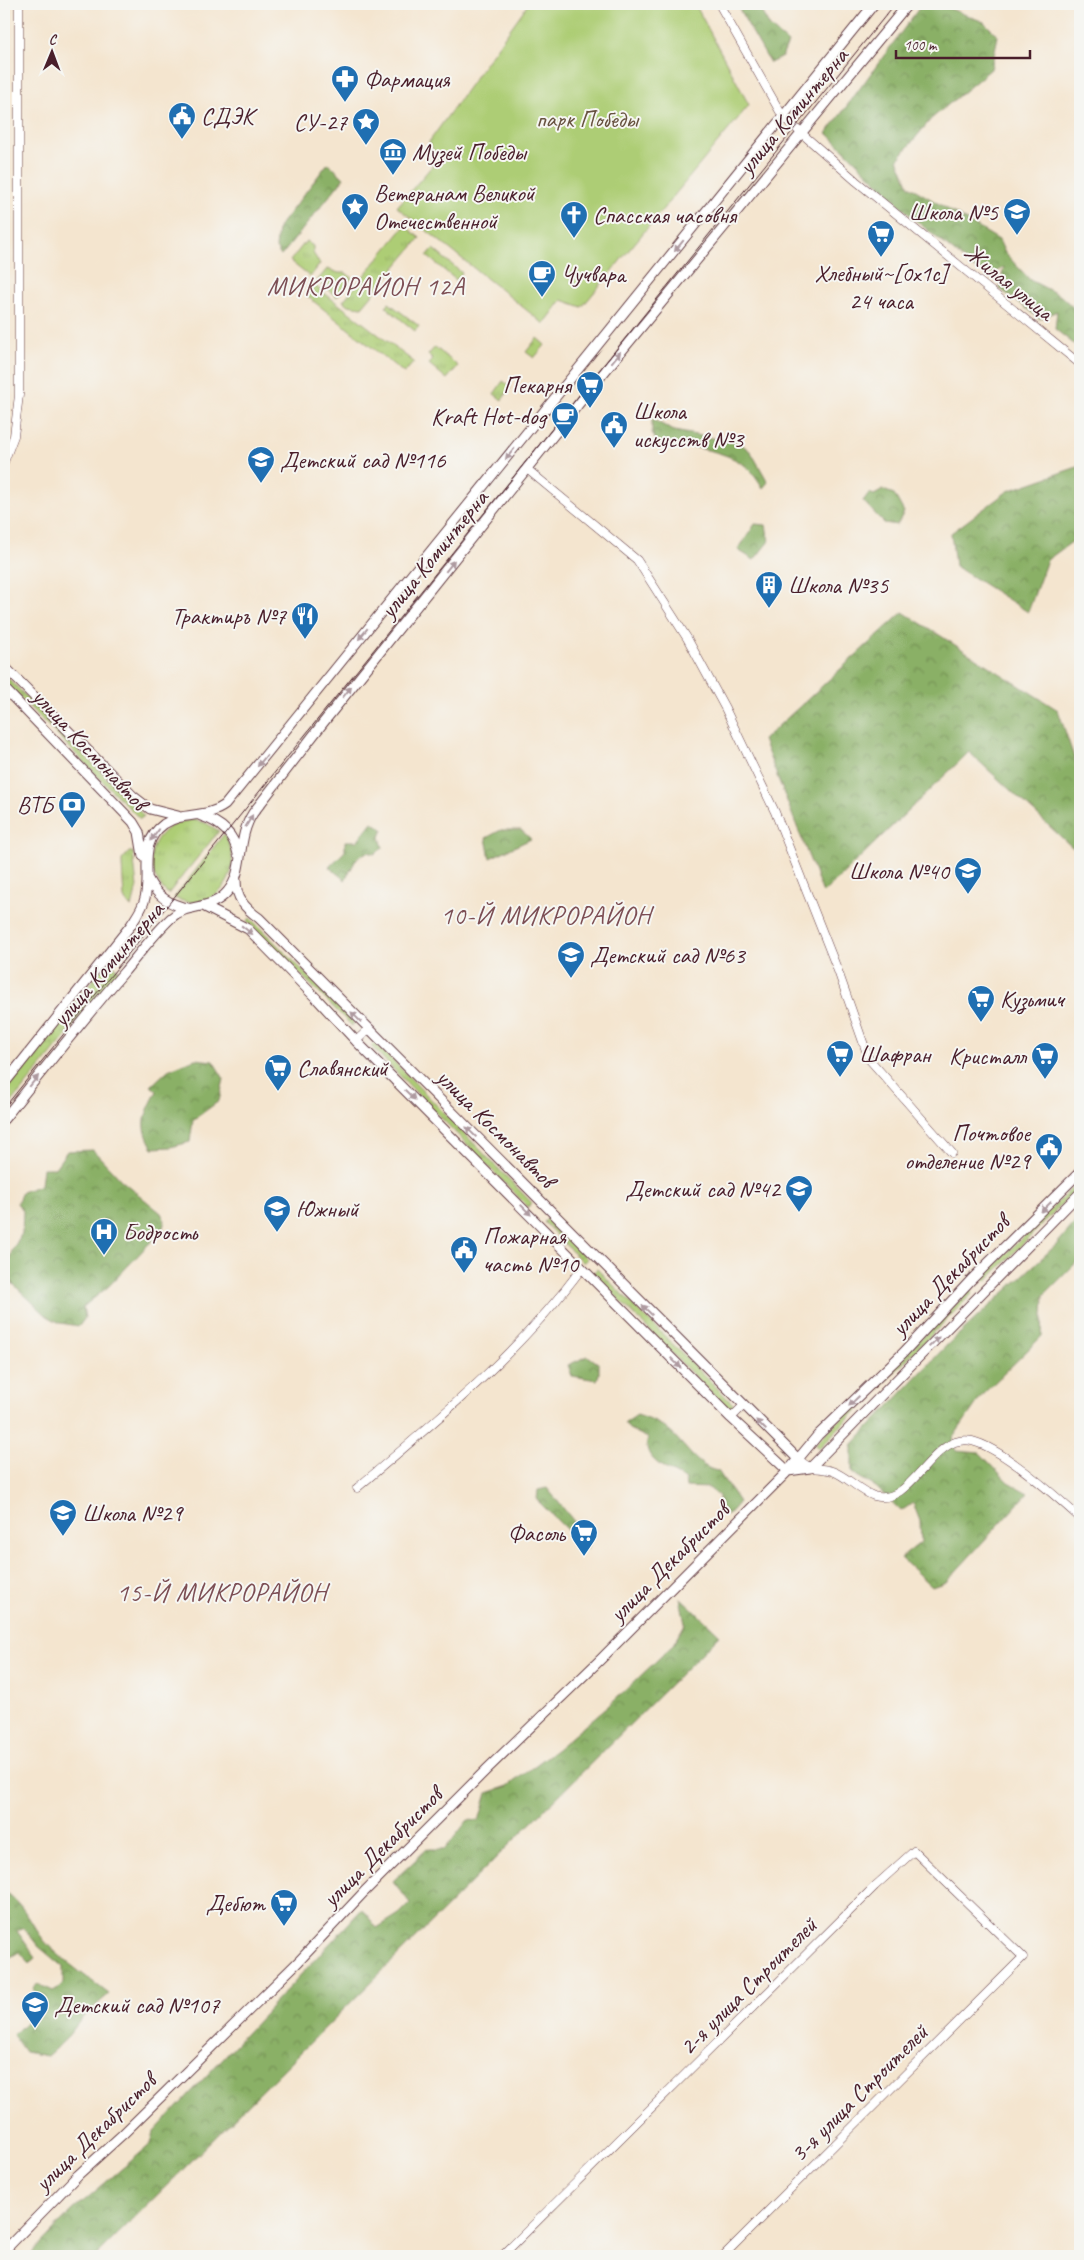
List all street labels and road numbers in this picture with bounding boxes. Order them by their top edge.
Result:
street label: улица Коминтерна [730,40,856,182]
street label: Жилая улица [958,237,1062,329]
street label: улица Коминтерна [372,483,496,626]
street label: улица Космонавтов [24,680,157,819]
street label: улица Коминтерна [44,894,172,1034]
street label: улица Космонавтов [429,1061,565,1197]
street label: улица Декабристов [883,1205,1018,1343]
street label: улица Декабристов [601,1493,738,1630]
street label: улица Декабристов [314,1778,451,1915]
street label: 2-я улица Строителей [673,1909,825,2061]
street label: 3-я улица Строителей [784,2016,936,2168]
street label: улица Декабристов [27,2064,165,2199]

